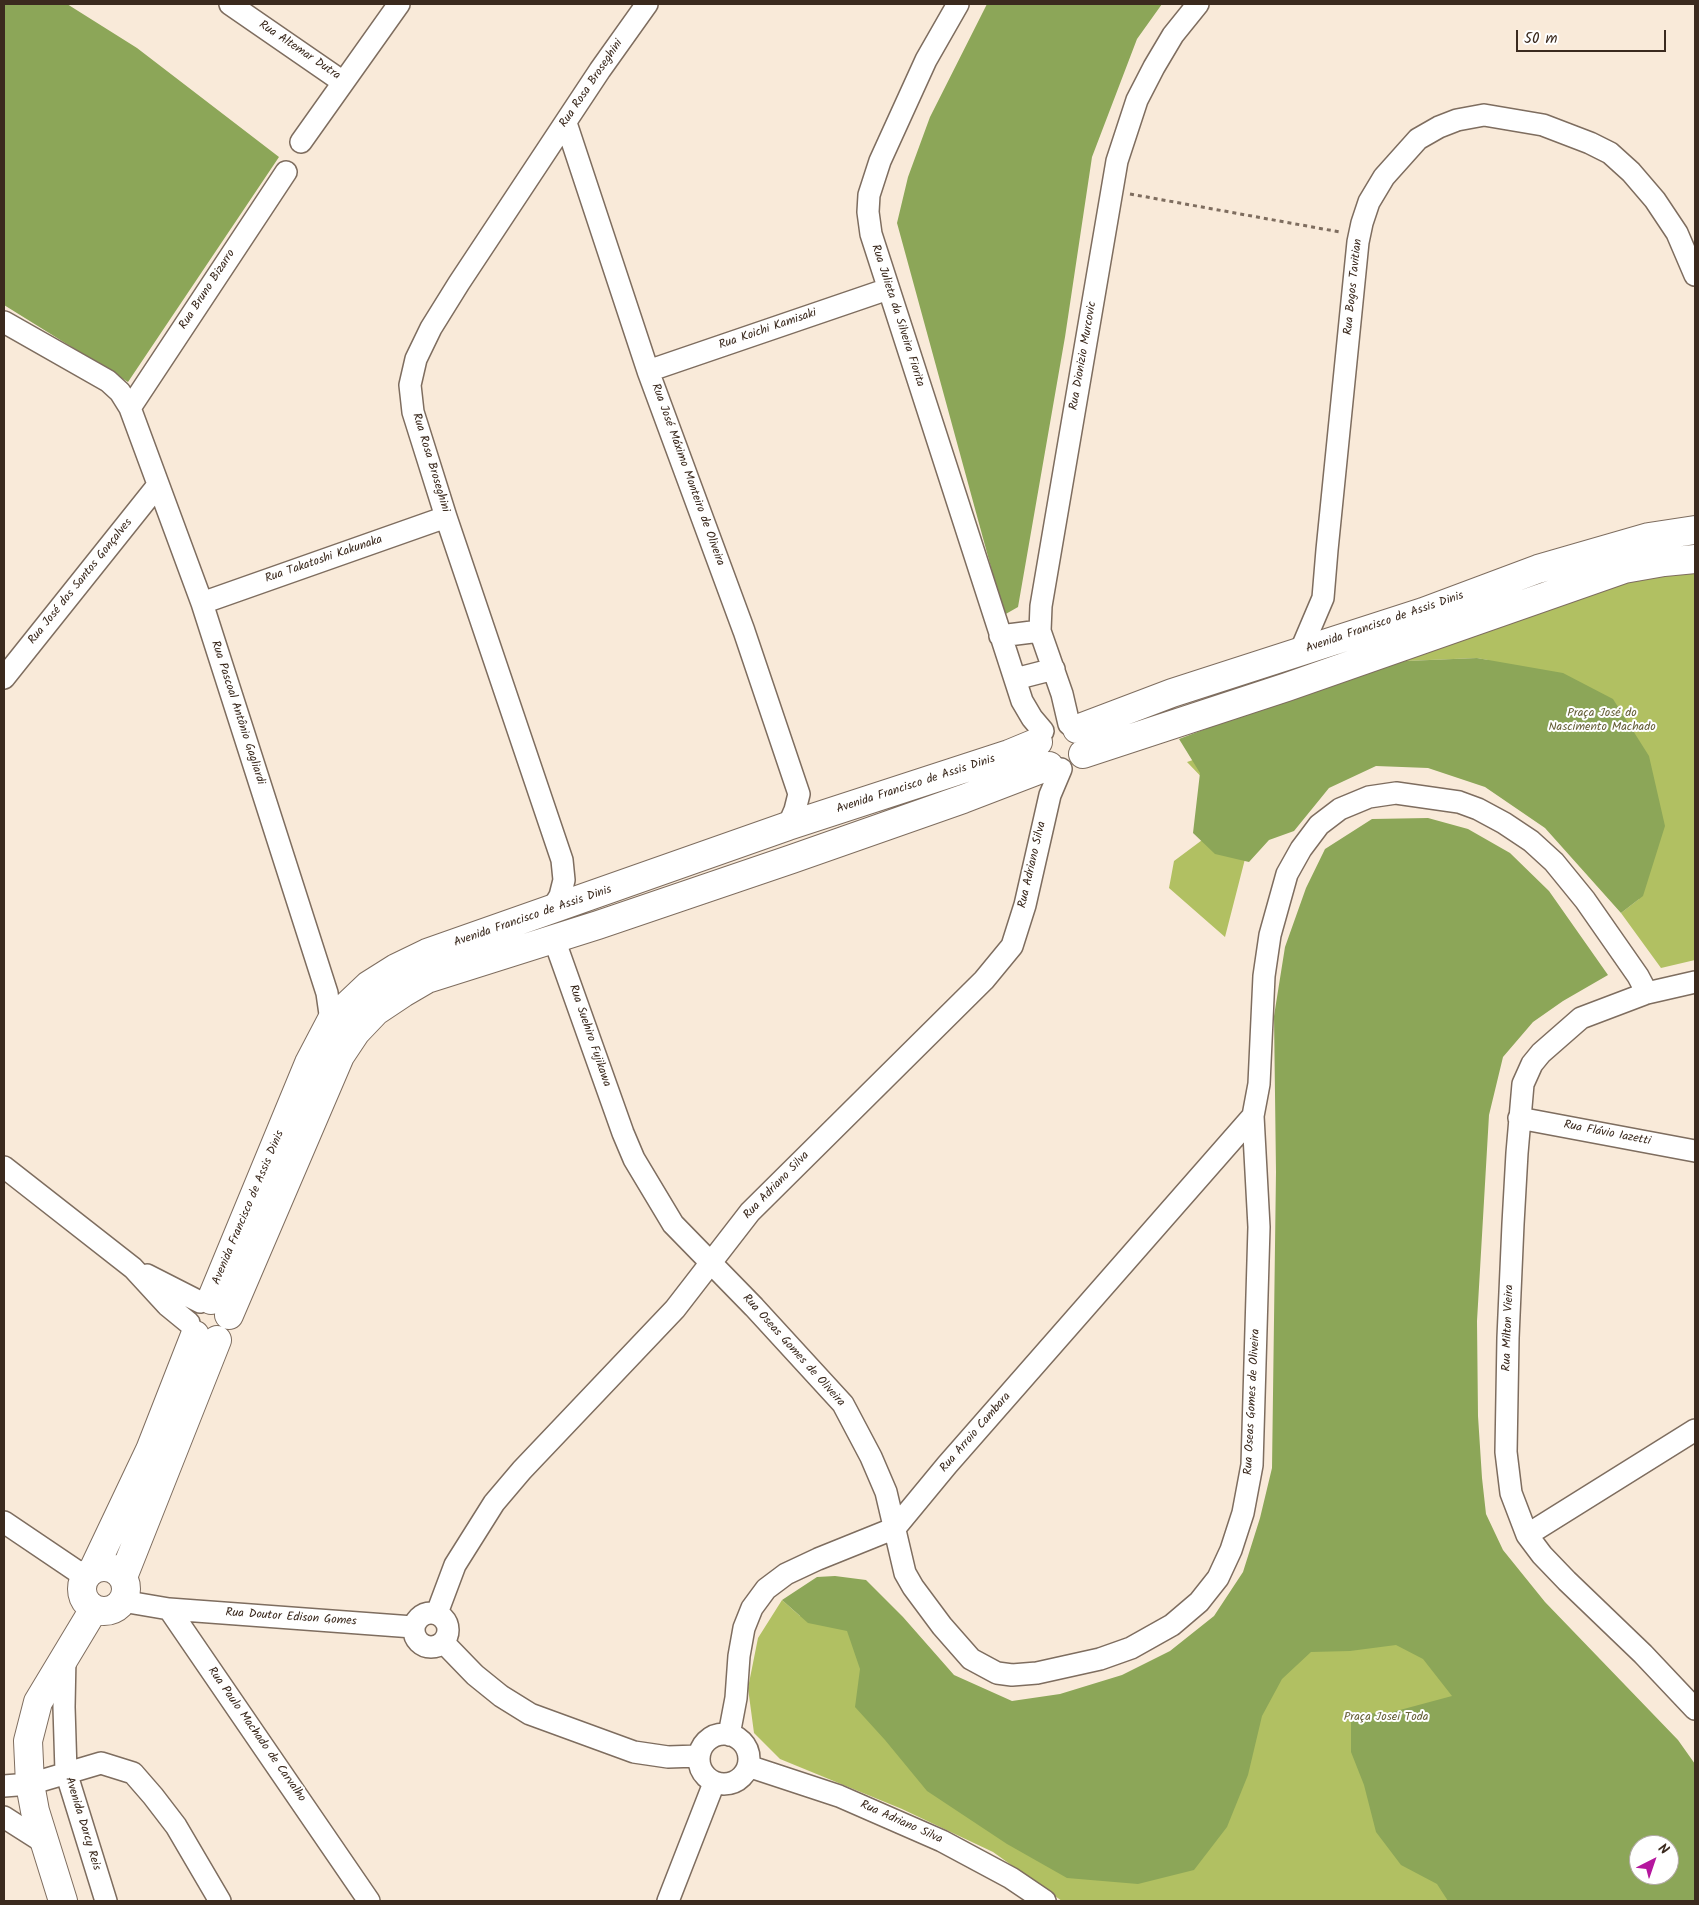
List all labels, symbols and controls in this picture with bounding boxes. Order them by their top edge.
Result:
street label: Rua Altemar Dutra [256,18,342,84]
scale bar [1519,20,1669,52]
text: 50 m [1524,27,1558,51]
street label: Rua Rosa Broseghini [557,37,627,131]
street label: Rua Bogos Tavitian [1342,238,1366,336]
street label: Rua Julieta da Silveira Fiorita [867,243,927,389]
street label: Rua Bruno Bizarro [177,247,239,333]
street label: Rua Dionizio Murcovic [1067,301,1101,411]
street label: Rua Koichi Kamisaki [717,307,819,353]
street label: Rua José Máximo Monteiro de Oliveira [647,382,727,568]
street label: Rua Rosa Broseghini [408,412,452,514]
street label: Rua José dos Santos Gonçalves [26,516,136,648]
street label: Rua Takatoshi Kakunaka [263,533,385,587]
street label: Avenida Francisco de Assis Dinis [1304,589,1466,657]
street label: Rua Pascoal Antônio Gagliardi [207,639,267,787]
park label: Praça José do Nascimento Machado [1548,707,1656,735]
street label: Avenida Francisco de Assis Dinis [835,752,997,818]
street label: Rua Adriano Silva [1016,820,1050,910]
street label: Avenida Francisco de Assis Dinis [452,883,614,951]
street label: Rua Suehiro Fujikawa [565,983,613,1089]
street label: Rua Flávio Iazetti [1562,1118,1652,1150]
street label: Avenida Francisco de Assis Dinis [210,1129,288,1287]
street label: Rua Adriano Silva [741,1149,813,1223]
street label: Rua Milton Vieira [1500,1284,1518,1372]
street label: Rua Oseas Gomes de Oliveira [739,1292,847,1410]
street label: Rua Oseas Gomes de Oliveira [1242,1328,1264,1476]
street label: Rua Arroio Cambara [937,1390,1015,1476]
street label: Rua Doutor Edison Gomes [225,1606,357,1630]
street label: Rua Paulo Machado de Carvalho [204,1665,308,1805]
park label: Praça Josei Toda [1344,1711,1428,1725]
street label: Avenida Darcy Reis [61,1776,103,1872]
street label: Rua Adriano Silva [858,1798,944,1848]
north arrow [1629,1835,1679,1885]
text: N [1653,1838,1674,1861]

